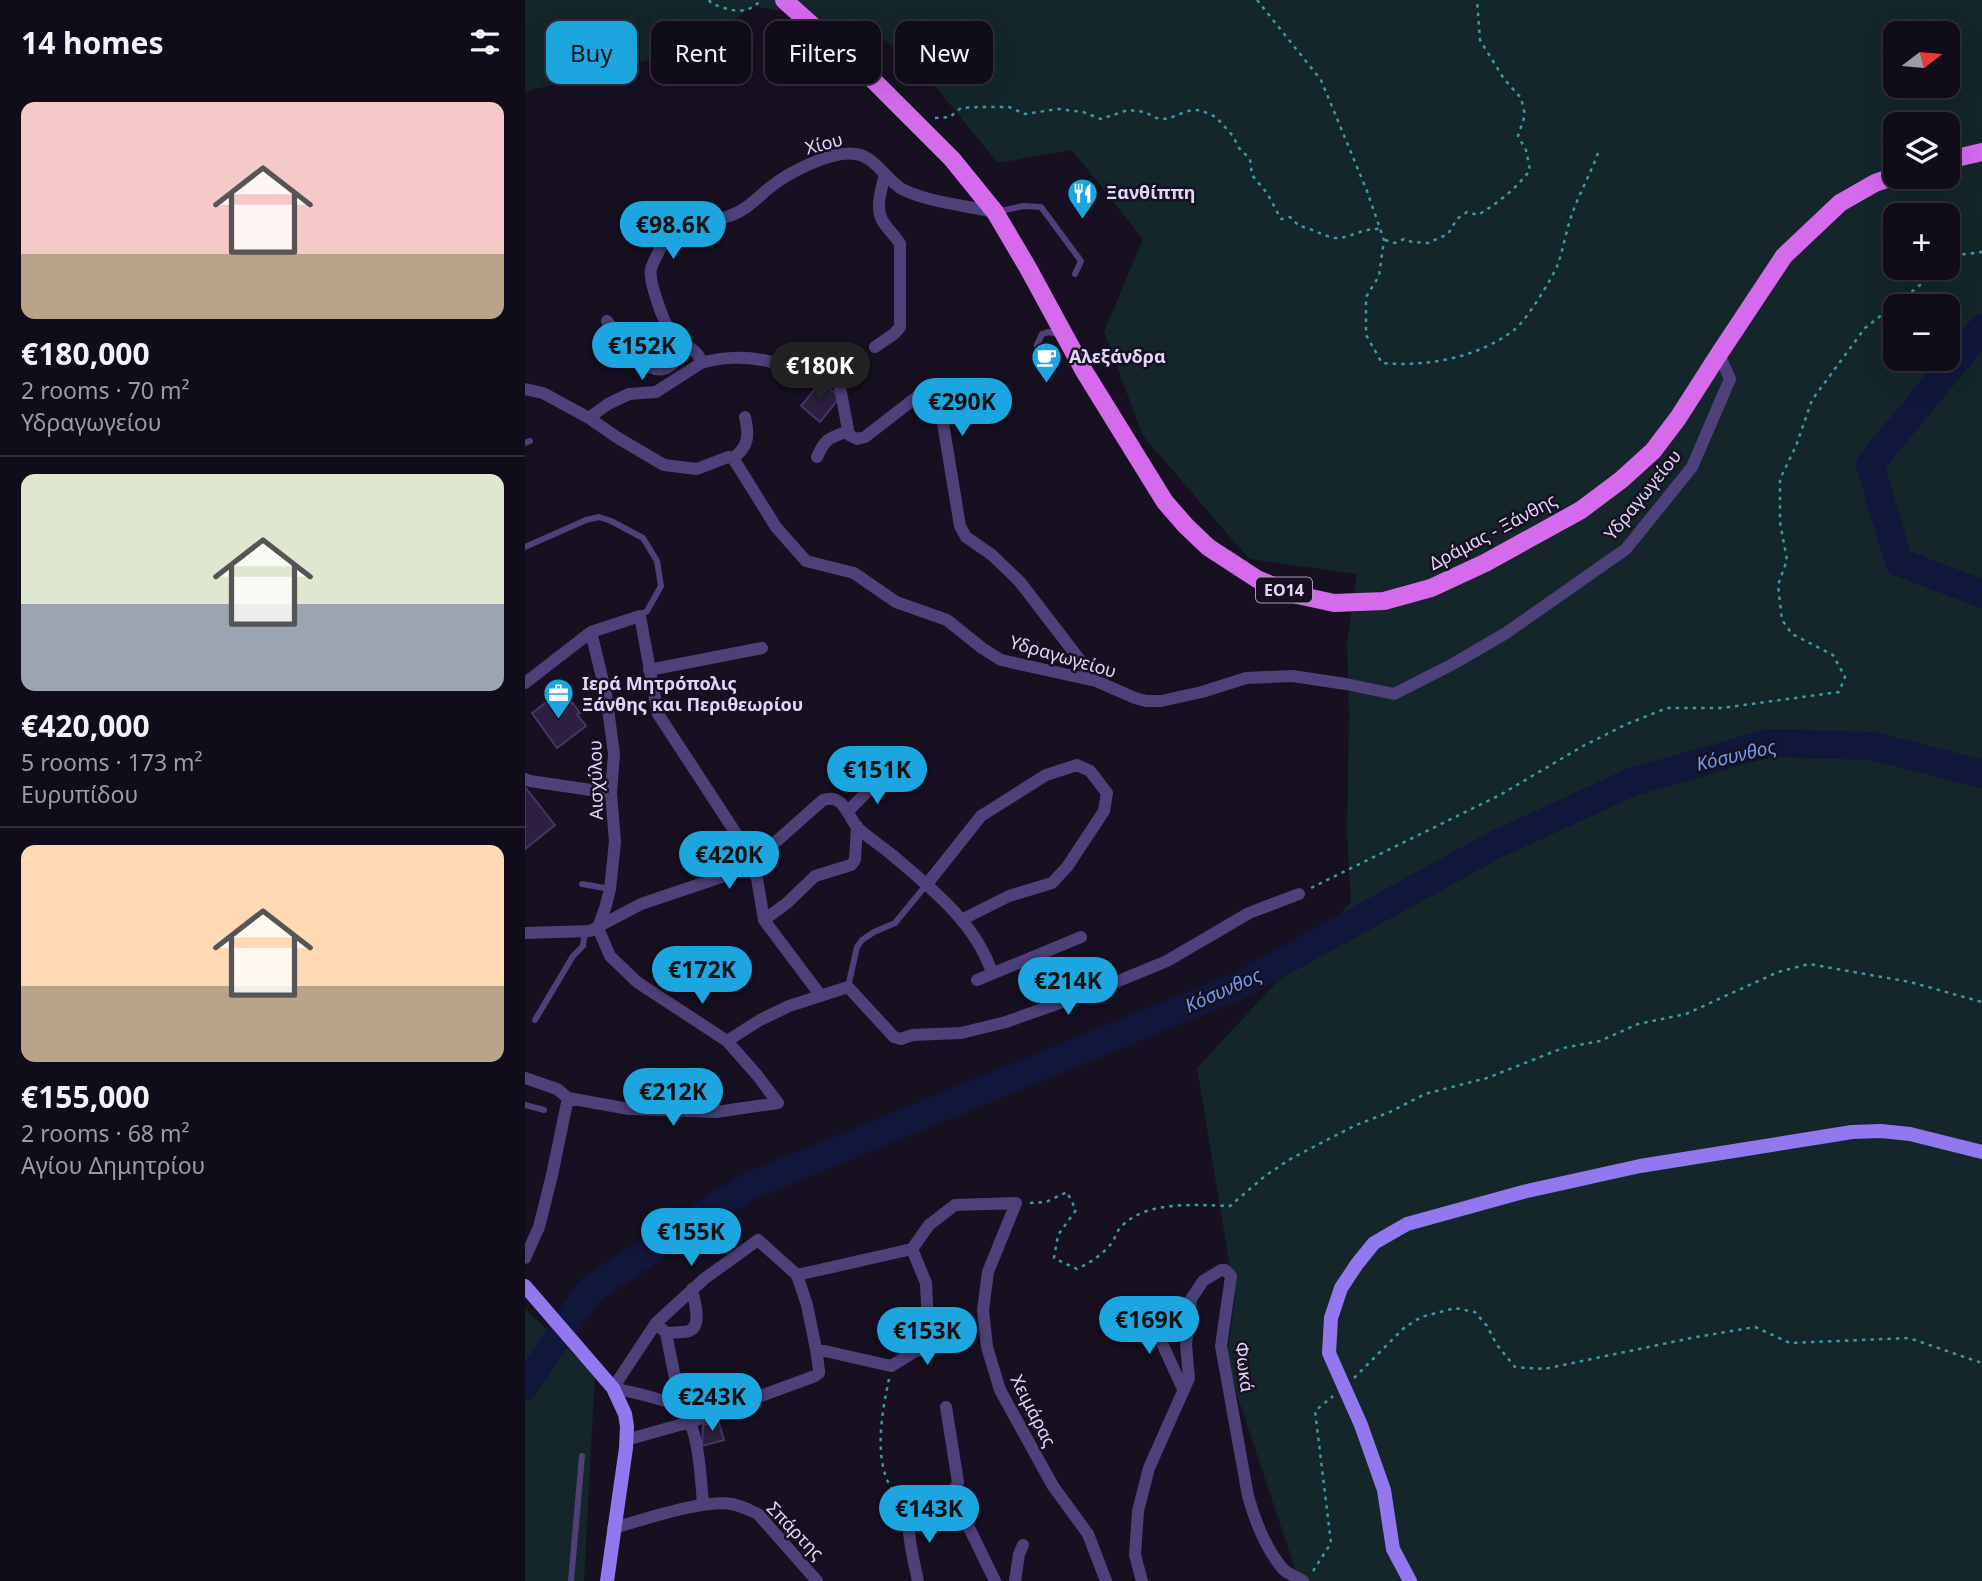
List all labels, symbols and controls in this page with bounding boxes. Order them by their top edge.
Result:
chip: Buy [546,21,637,84]
chip: Rent [651,21,751,84]
chip: Filters [765,21,881,84]
chip: New [895,21,993,84]
north arrow [1883,21,1960,98]
map controls [1883,21,1960,371]
text: 14 homes [21,22,164,63]
icon: filters [466,23,504,61]
button: layers [1883,112,1960,189]
street label: Χίου [802,127,845,160]
icon: home [200,147,326,273]
restaurant icon: Ξανθίππη [1066,176,1100,220]
place label: Ξανθίππη [1106,180,1195,204]
pin: €98.6K [616,202,730,261]
button: + [1883,203,1960,280]
text: €98.6K [636,208,710,240]
button: − [1883,294,1960,371]
pin: €152K [593,322,691,382]
text: €152K [608,329,676,361]
text: €180,000 [21,333,150,374]
cafe icon: Αλεξάνδρα [1029,340,1063,384]
pin: €180K [771,342,869,402]
place label: Αλεξάνδρα [1069,344,1166,368]
text: €180K [786,349,854,381]
text: 2 rooms · 70 m² [21,374,190,406]
pin: €290K [913,378,1011,438]
text: €290K [928,385,996,417]
text: Υδραγωγείου [21,406,161,438]
street label: Υδραγωγείου [1598,444,1686,545]
street label: Δράμας - Ξάνθης [1424,487,1561,575]
icon: home [200,519,326,645]
road number: ΕΟ14 [1256,578,1312,603]
street label: Υδραγωγείου [1007,629,1119,683]
place label: Ιερά Μητρόπολις Ξάνθης και Περιθεωρίου [582,671,803,716]
office icon: Ιερά Μητρόπολις Ξάνθης και Περιθεωρίου [542,677,576,721]
text: €420,000 [21,705,150,746]
water label: Κόσυνθος [1693,733,1779,777]
street label: Αισχύλου [582,740,608,820]
text: 5 rooms · 173 m² [21,746,203,778]
pin: €151K [828,746,926,806]
text: €151K [843,753,911,785]
text: Ευρυπίδου [21,778,138,810]
pin: €420K [680,832,778,891]
text: €420K [695,838,763,870]
icon: home [200,890,326,1016]
pin: €172K [653,946,751,1006]
text: €172K [668,953,736,985]
pin: €214K [1019,958,1117,1017]
water label: Κόσυνθος [1181,962,1266,1018]
text: €214K [1034,964,1102,996]
pin: €212K [624,1068,722,1128]
text: €212K [639,1075,707,1107]
text: €155,000 [21,1076,150,1117]
text: 2 rooms · 68 m² [21,1117,190,1149]
text: Αγίου Δημητρίου [21,1149,205,1181]
pin: €155K [642,1208,740,1268]
text: €155K [657,1215,725,1247]
pin: €169K [1100,1296,1198,1356]
text: €169K [1115,1303,1183,1335]
pin: €153K [878,1308,976,1367]
text: €153K [893,1314,961,1346]
street label: Φωκά [1230,1340,1260,1393]
street label: Χειμάρας [1006,1370,1062,1451]
pin: €243K [663,1374,761,1433]
text: €243K [678,1380,746,1412]
pin: €143K [880,1486,978,1545]
text: €143K [895,1492,963,1524]
street label: Σπάρτης [762,1496,830,1565]

